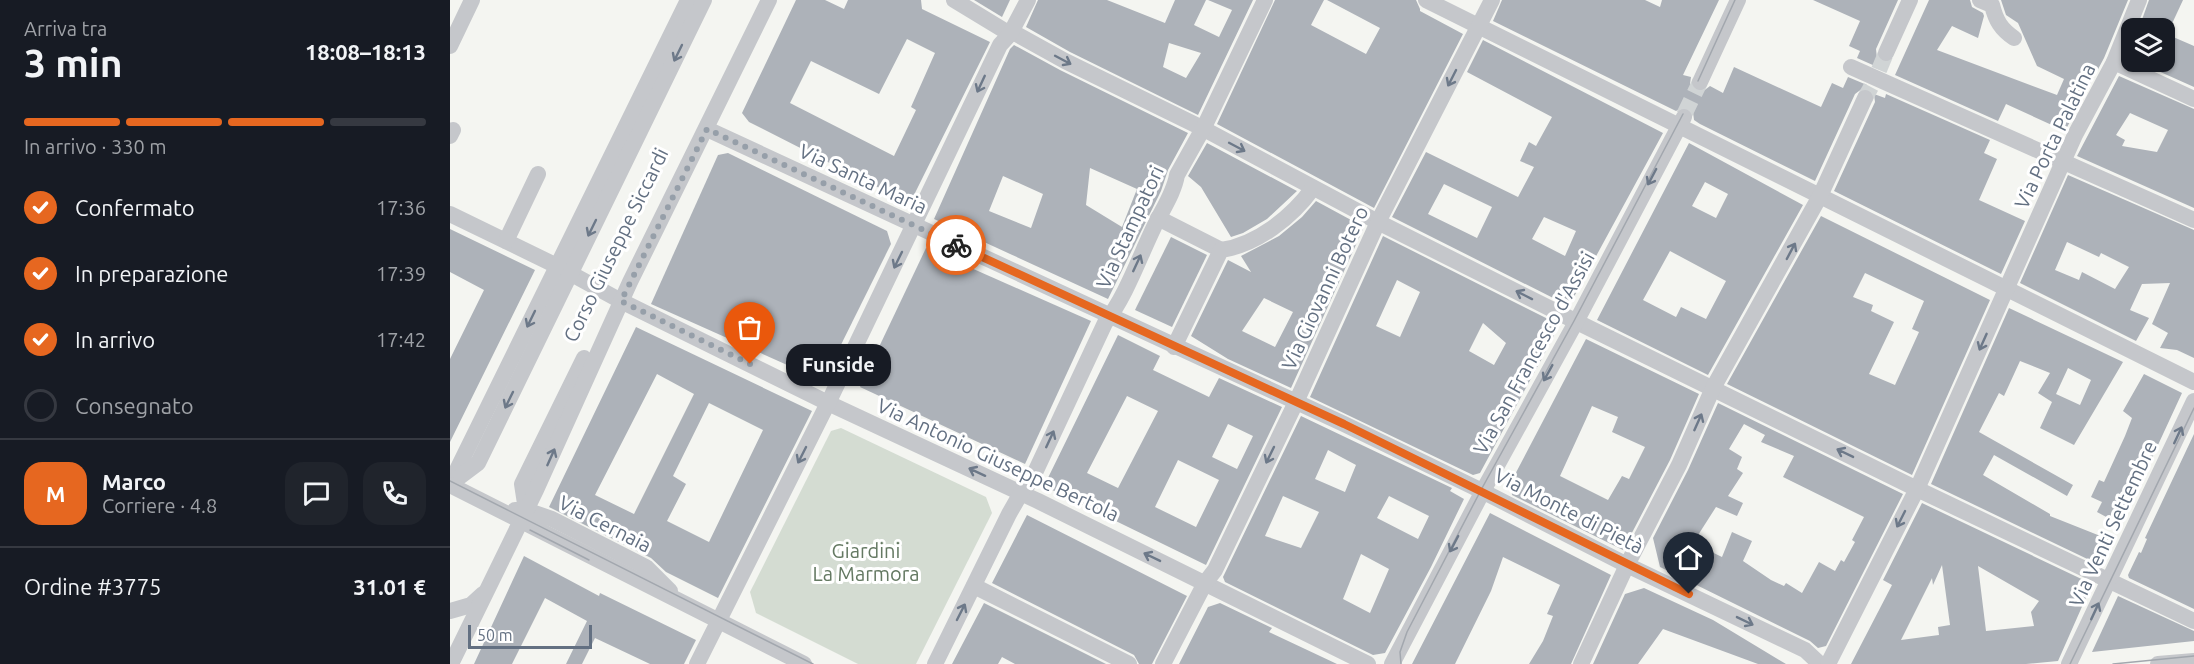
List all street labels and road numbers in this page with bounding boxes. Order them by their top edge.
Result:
street label: Via Porta Palatina [2009,59,2100,212]
street label: Via Santa Maria [796,139,931,218]
street label: Corso Giuseppe Siccardi [559,144,673,346]
street label: Via Stampatori [1091,162,1168,292]
street label: Via Giovanni Botero [1277,202,1373,373]
street label: Via San Francesco d'Assisi [1468,247,1599,458]
street label: Via Antonio Giuseppe Bertola [874,393,1123,526]
street label: Via Venti Settembre [2064,437,2161,610]
street label: Via Monte di Pietà [1491,463,1648,558]
street label: Via Cernaia [555,490,655,557]

